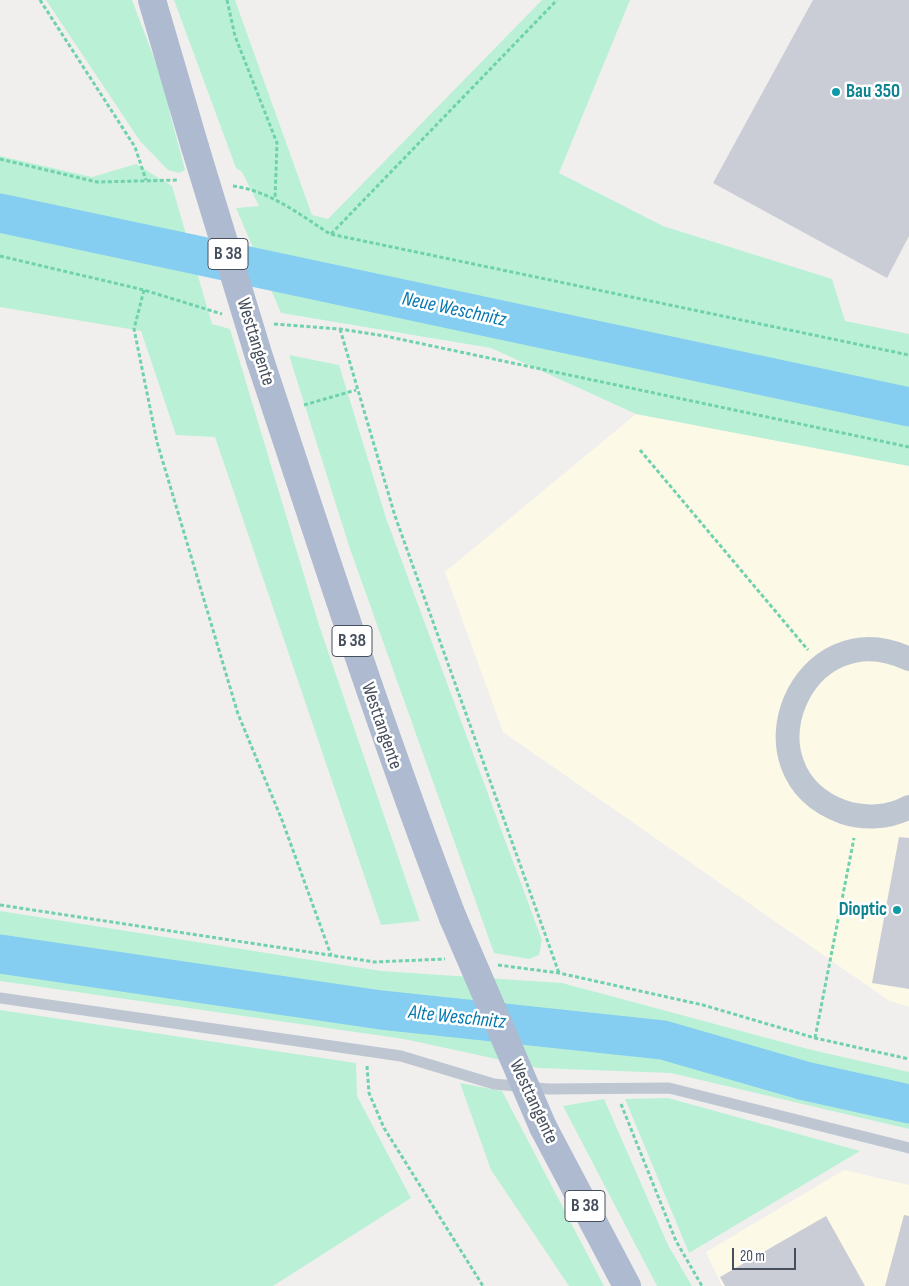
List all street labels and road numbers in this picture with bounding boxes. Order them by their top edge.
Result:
road number: B 38 [208,238,248,270]
street label: Westtangente [231,296,279,388]
road number: B 38 [332,626,372,656]
street label: Westtangente [356,680,406,772]
street label: Westtangente [504,1056,562,1148]
road number: B 38 [565,1190,605,1222]

